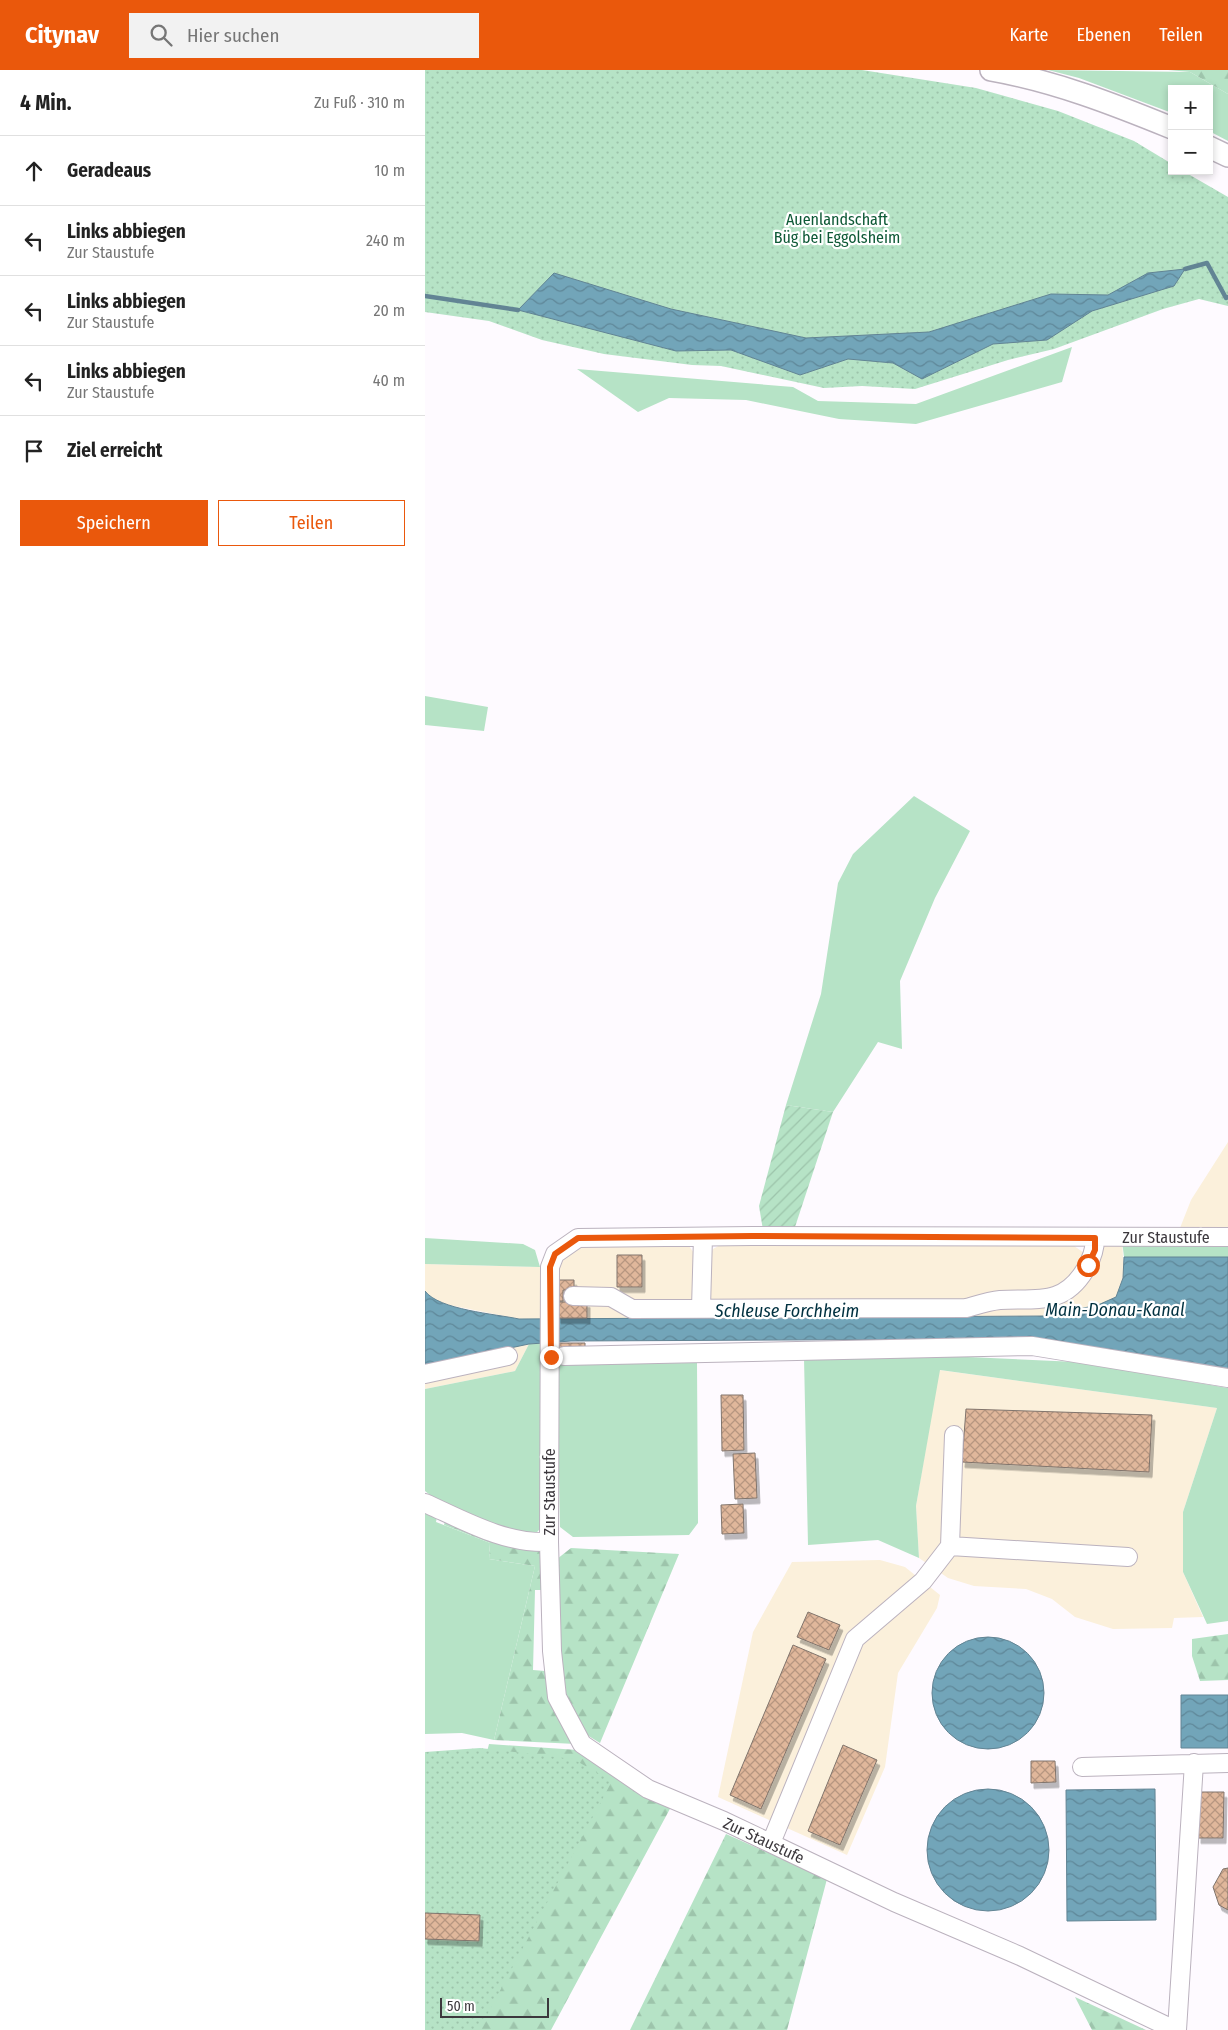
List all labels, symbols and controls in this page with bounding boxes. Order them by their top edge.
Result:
search box [129,13,479,58]
text: Citynav [25,21,99,49]
icon: search [147,21,175,49]
text: Hier suchen [187,24,279,47]
text: Karte [1009,24,1048,46]
text: Ebenen [1076,24,1131,46]
text: Teilen [1159,24,1203,46]
map controls [1168,85,1213,175]
button: + [1168,85,1213,130]
text: 4 Min. [20,90,72,116]
text: Zu Fuß · 310 m [314,93,405,112]
button: − [1168,130,1213,175]
icon: ahead [20,157,48,185]
text: Geradeaus [67,159,151,182]
text: 10 m [374,161,405,180]
park label: Auenlandschaft Büg bei Eggolsheim [774,210,900,247]
text: Links abbiegen [67,220,186,243]
icon: left [20,227,48,255]
text: 240 m [366,231,405,250]
text: Zur Staustufe [67,243,154,262]
text: Links abbiegen [67,290,186,313]
icon: left [20,297,48,325]
text: 20 m [374,301,405,320]
text: Zur Staustufe [67,313,154,332]
text: Links abbiegen [67,360,186,383]
icon: left [20,367,48,395]
text: 40 m [373,371,405,390]
text: Zur Staustufe [67,383,154,402]
icon: arrive [20,437,48,465]
text: Ziel erreicht [67,439,163,462]
button: Speichern [20,500,208,546]
button: Teilen [218,500,405,546]
street label: Zur Staustufe [1122,1228,1210,1247]
route start [1077,1254,1100,1277]
water label: Main-Donau-Kanal [1045,1299,1185,1321]
water label: Schleuse Forchheim [714,1300,859,1322]
route end [540,1346,563,1369]
street label: Zur Staustufe [540,1448,559,1536]
street label: Zur Staustufe [720,1813,807,1868]
scale bar [440,1995,549,2018]
text: 50 m [447,1998,475,2015]

